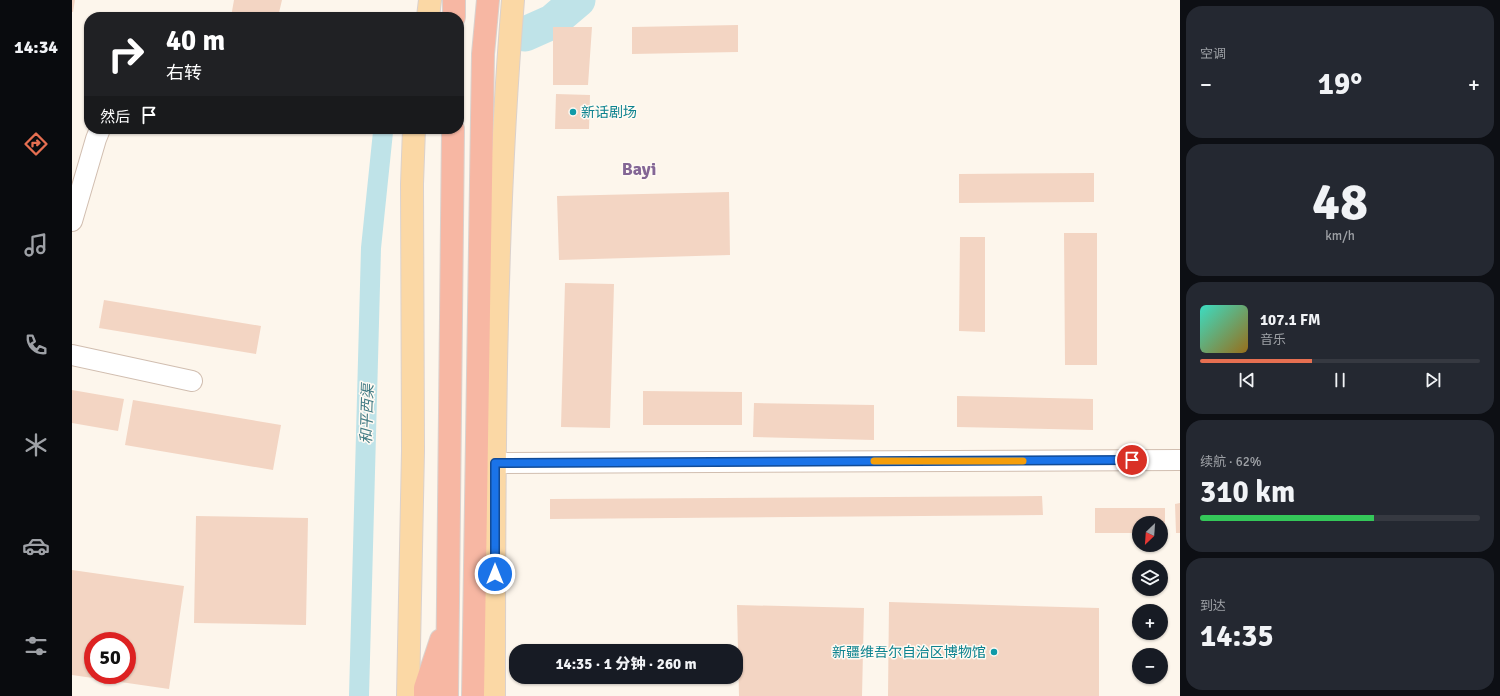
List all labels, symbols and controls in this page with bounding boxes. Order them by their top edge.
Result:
text: 40 m [166,24,225,58]
icon: right [100,28,152,80]
text: 14:34 [14,36,58,58]
text: 空调 [1200,46,1226,62]
text: 右转 [166,62,202,84]
text: 19° [1318,66,1362,103]
text: − [1200,71,1212,98]
text: + [1468,71,1480,98]
icon: arrive [138,104,160,126]
place label: 新话剧场 [581,104,637,121]
marker: 新话剧场 [568,107,578,117]
text: 然后 [100,108,130,126]
icon: directions [22,130,50,158]
district label: Bayi [622,158,656,180]
text: 48 [1312,170,1368,234]
text: km/h [1325,228,1355,244]
icon: music [22,231,50,259]
text: 107.1 FM [1260,311,1321,329]
icon: phone [22,331,50,359]
text: 音乐 [1260,332,1286,348]
icon: previous [1236,369,1258,391]
icon: pause [1329,369,1351,391]
icon: next [1422,369,1444,391]
water label: 和平西渠 [357,382,377,444]
icon: climate [22,431,50,459]
pin [1115,443,1149,477]
icon: arrive [1121,449,1143,471]
text: 续航 · 62% [1200,454,1262,470]
text: 310 km [1200,474,1295,511]
north arrow [1132,516,1168,552]
map controls [1132,516,1168,684]
icon: car [22,532,50,560]
position arrow [474,553,516,595]
button: layers [1132,560,1168,596]
text: 到达 [1200,598,1226,614]
button: + [1132,604,1168,640]
text: 14:35 [1200,618,1274,655]
icon: filters [22,632,50,660]
speed limit sign: 50 [84,632,136,684]
place label: 新疆维吾尔自治区博物馆 [832,644,986,661]
marker: 新疆维吾尔自治区博物馆 [989,647,999,657]
button: − [1132,648,1168,684]
text: 14:35 · 1 分钟 · 260 m [555,655,697,673]

